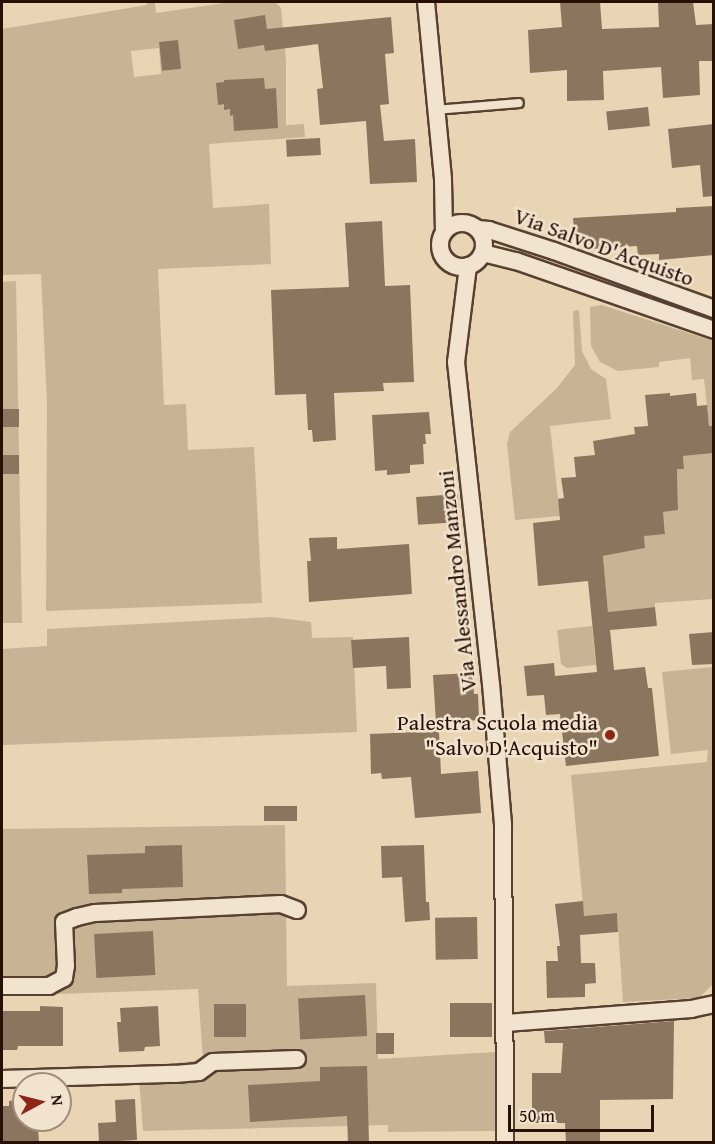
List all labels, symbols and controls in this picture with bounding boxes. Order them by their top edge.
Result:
street label: Via Salvo D'Acquisto [511,202,697,292]
street label: Via Alessandro Manzoni [432,469,482,693]
place label: Palestra Scuola media "Salvo D'Acquisto" [397,709,598,760]
marker: Palestra Scuola media "Salvo D'Acquisto" [603,728,617,742]
north arrow [12,1072,72,1132]
text: N [45,1093,70,1107]
scale bar [511,1093,656,1131]
text: 50 m [519,1102,555,1129]

